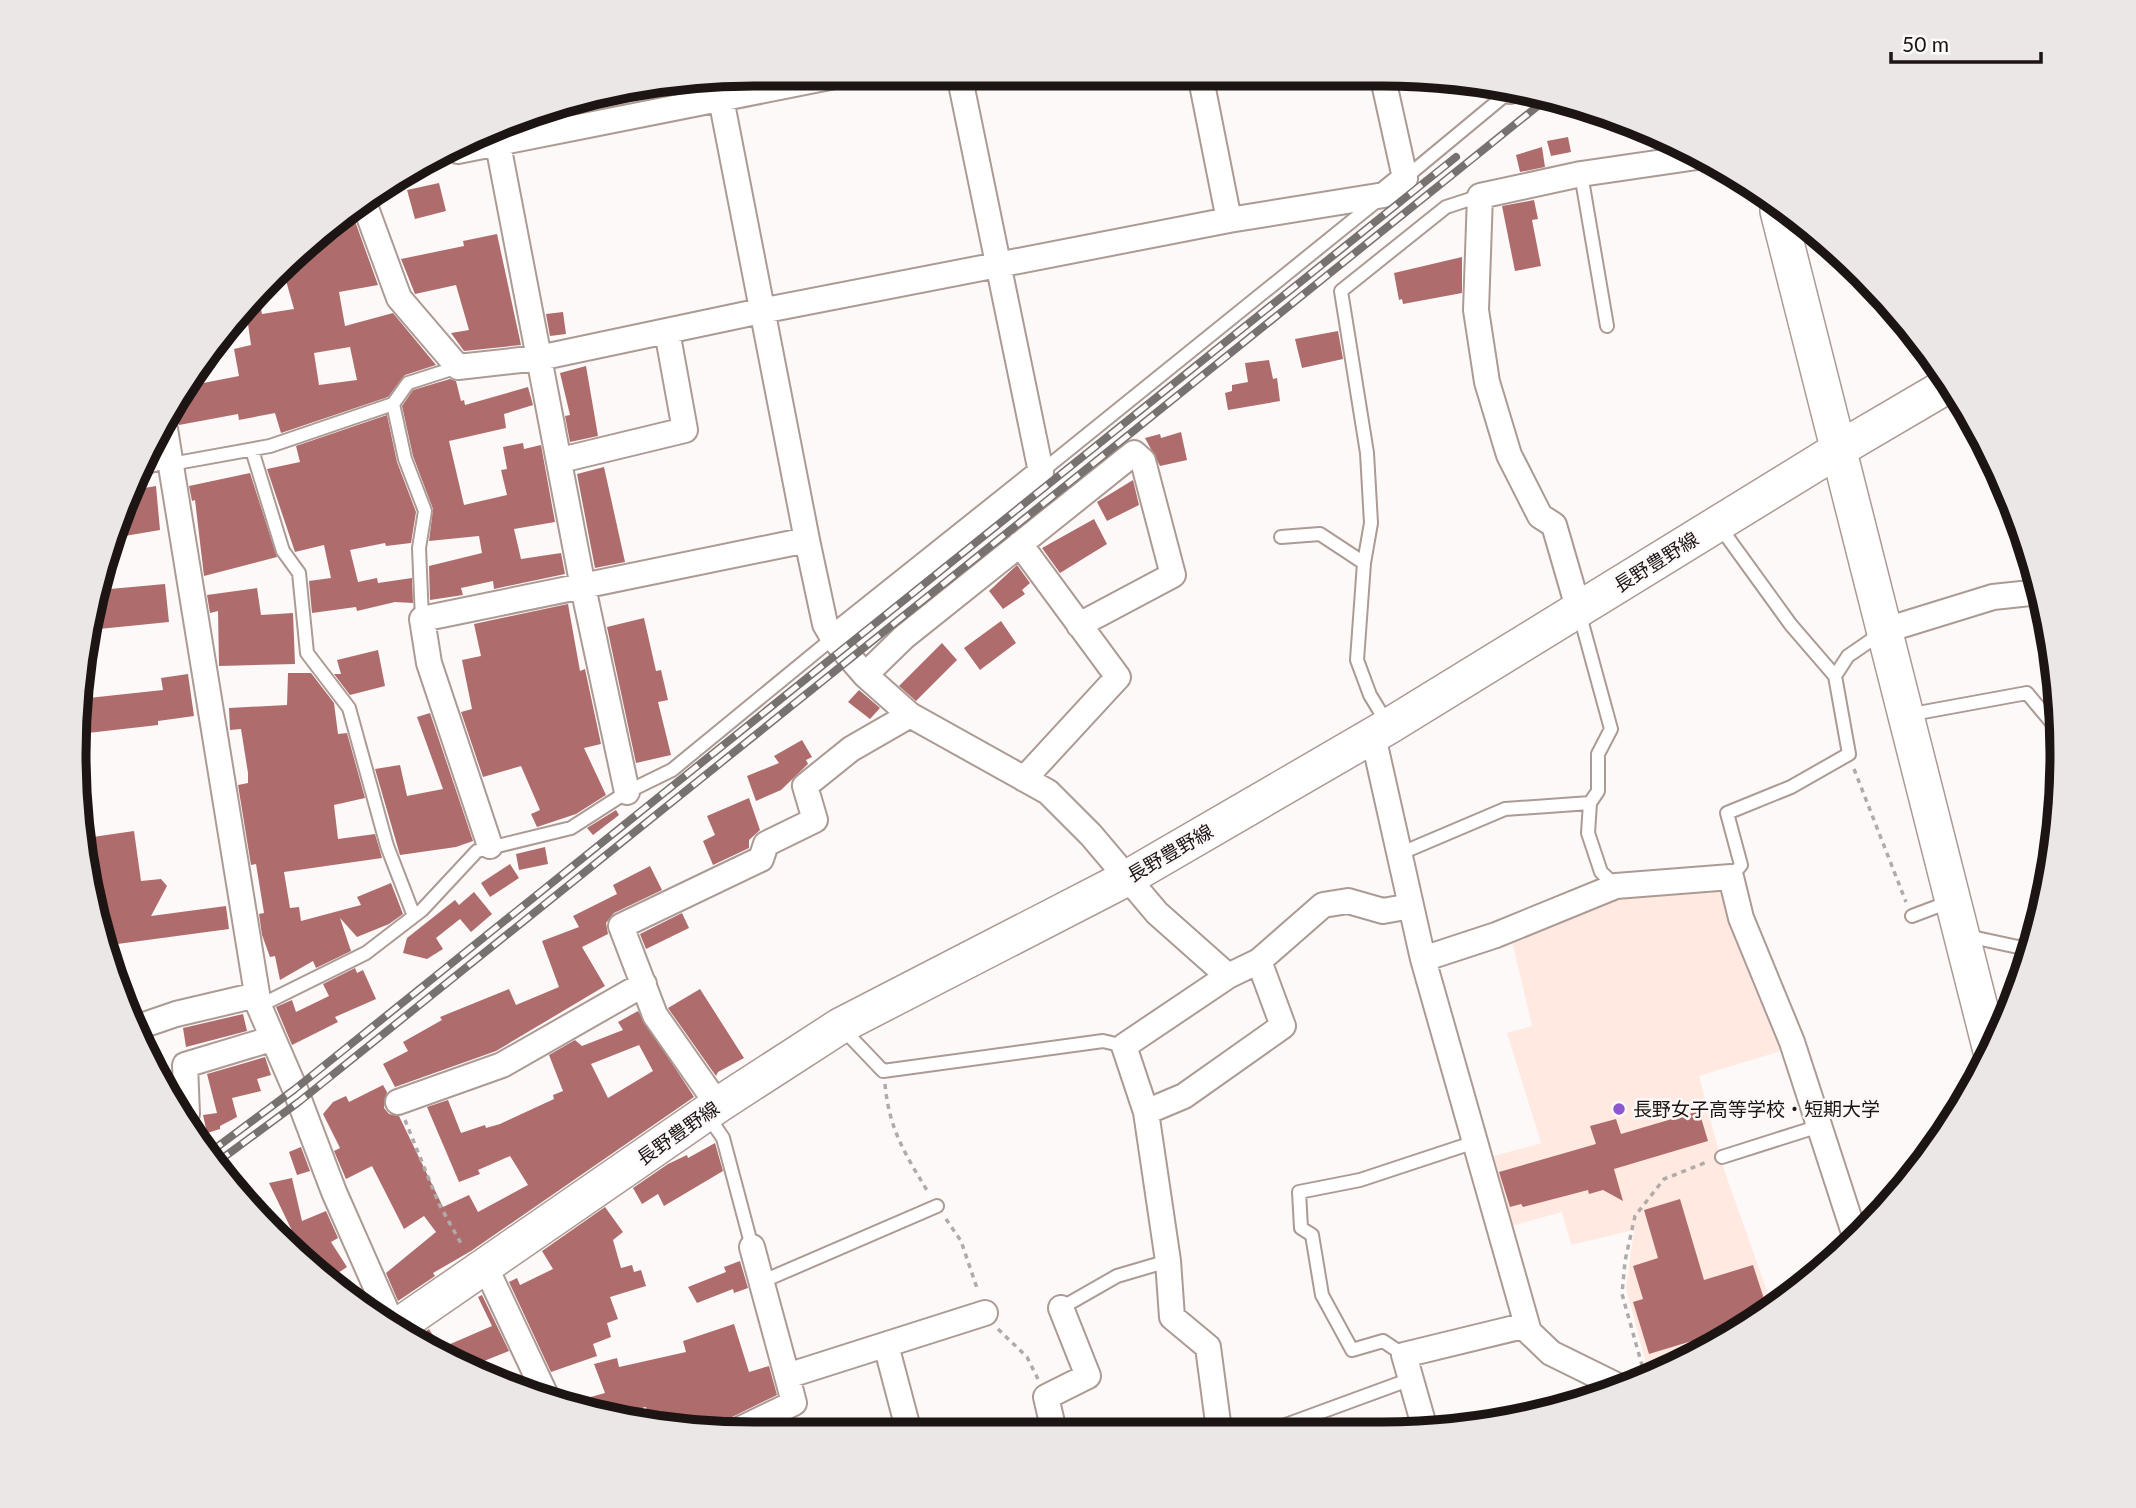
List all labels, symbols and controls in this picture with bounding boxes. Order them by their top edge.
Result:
scale bar [1891,21,2042,65]
text: 50 m [1902,31,1949,56]
street label: 長野豊野線 [1609,527,1702,597]
street label: 長野豊野線 [1123,819,1217,886]
street label: 長野豊野線 [632,1096,723,1169]
place label: 長野女子高等学校・短期大学 [1633,1097,1880,1120]
marker: 長野女子高等学校・短期大学 [1611,1101,1627,1117]

